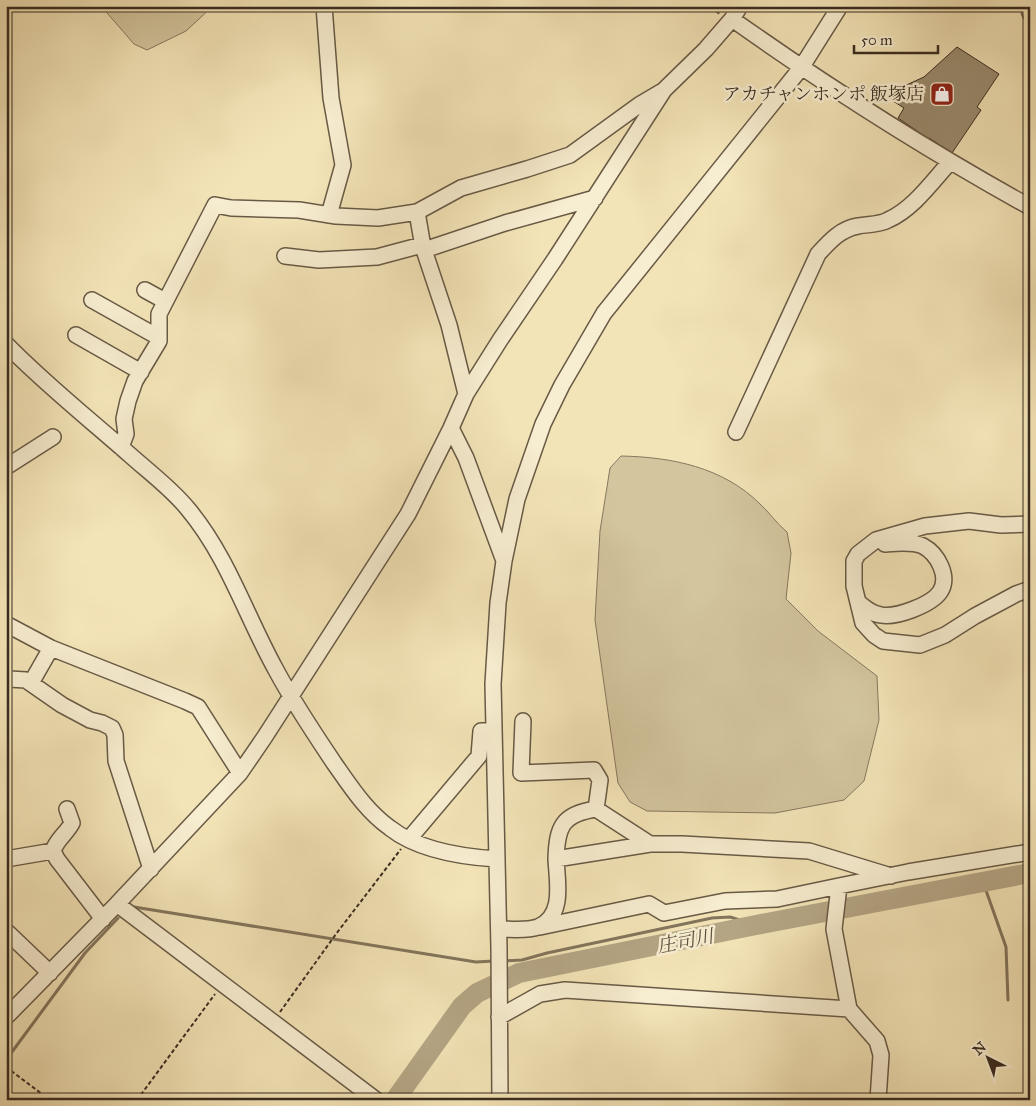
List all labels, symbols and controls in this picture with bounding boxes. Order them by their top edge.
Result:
scale bar [854,22,937,54]
text: 50 m [861,31,893,49]
shop icon: アカチャンホンポ 飯塚店 [929,81,955,107]
place label: アカチャンホンポ 飯塚店 [723,83,924,105]
water label: 庄司川 [655,924,717,958]
north arrow [964,1034,1014,1084]
text: N [970,1038,990,1059]

